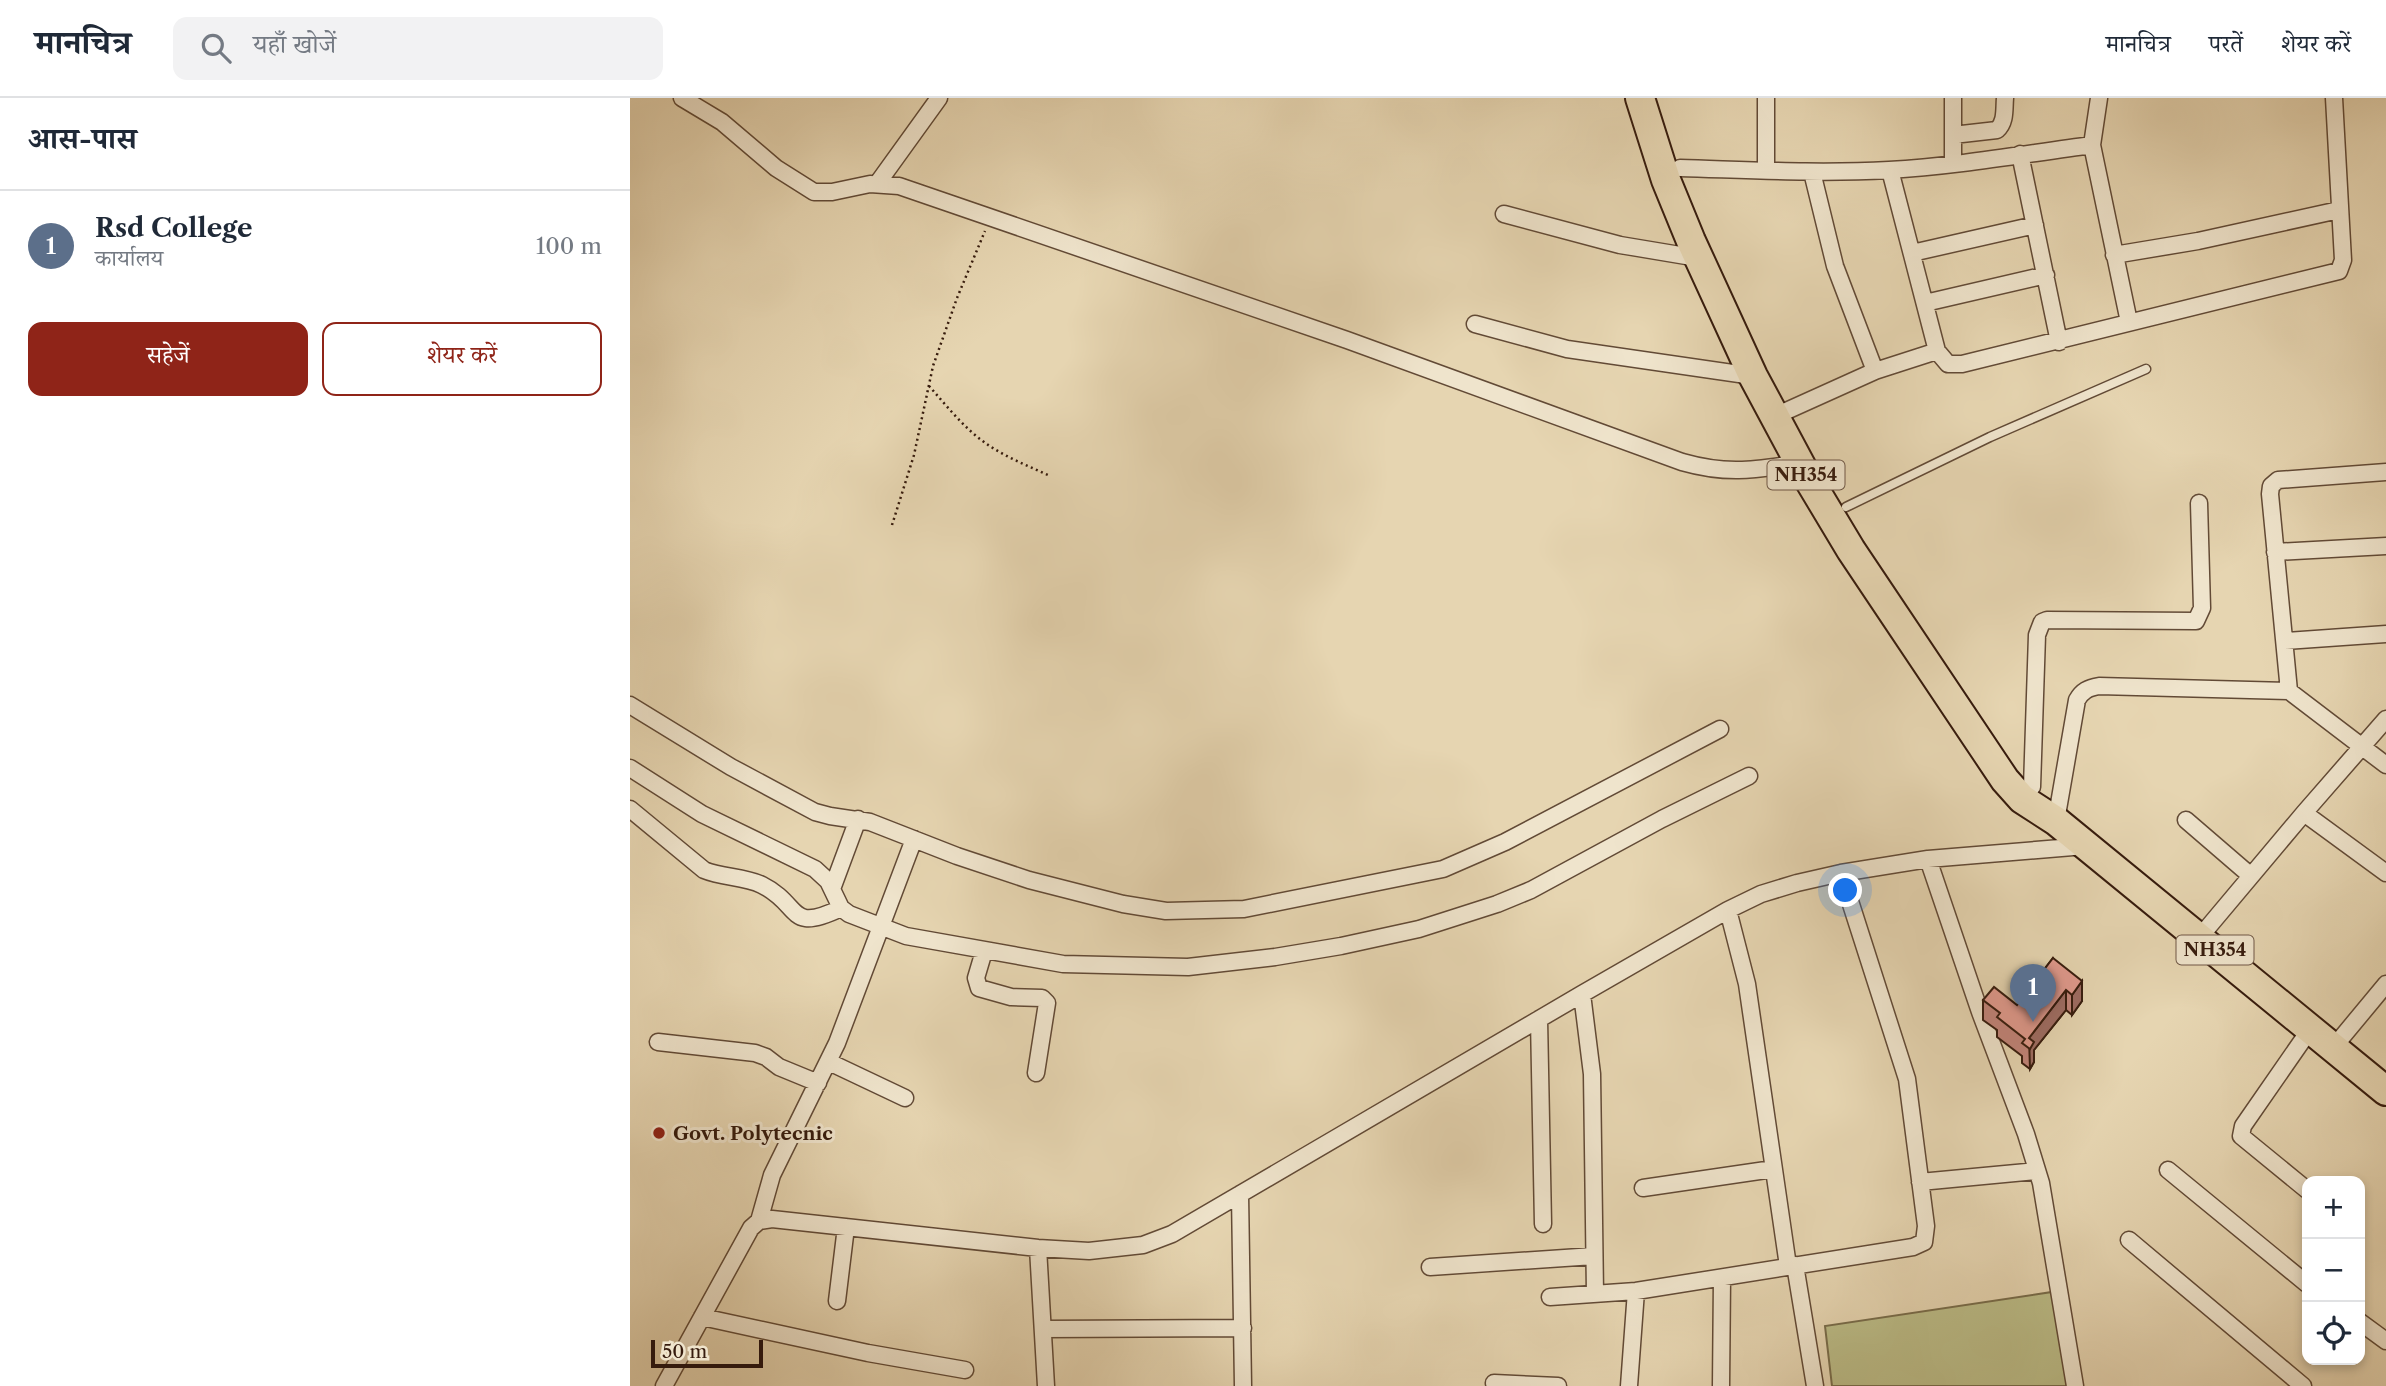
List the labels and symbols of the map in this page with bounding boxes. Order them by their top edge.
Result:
road number: NH354 [1768,460,1844,489]
your location [1828,873,1862,907]
road number: NH354 [2176,936,2254,964]
pin: 1 [2010,964,2056,1022]
place label: Govt. Polytecnic [673,1122,833,1145]
marker: Govt. Polytecnic [651,1125,667,1141]
scale bar [651,1337,763,1369]

